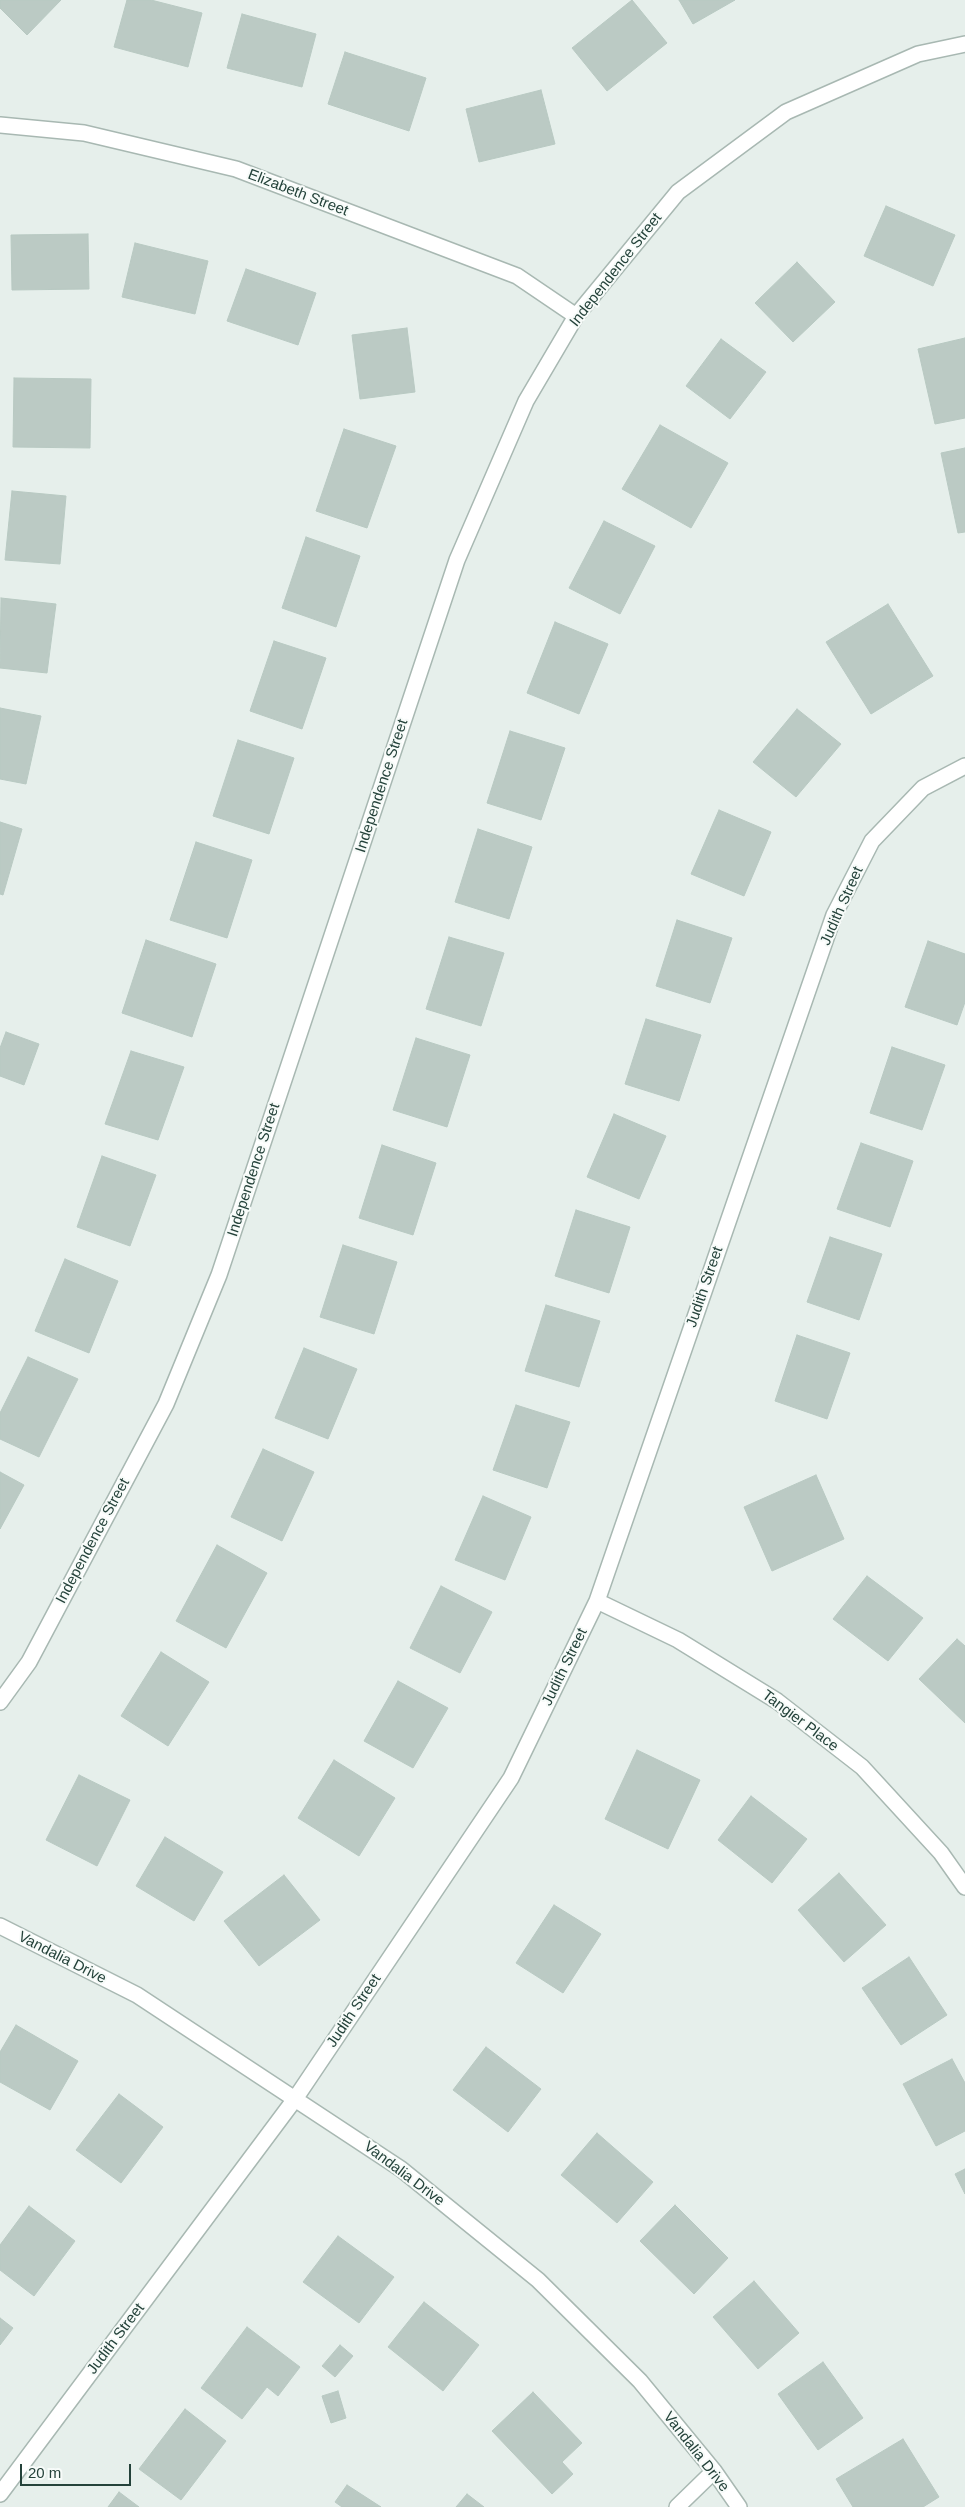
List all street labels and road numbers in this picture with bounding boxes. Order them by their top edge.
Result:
street label: Elizabeth Street [245,166,351,220]
street label: Independence Street [566,210,666,330]
street label: Independence Street [352,717,412,855]
street label: Judith Street [817,864,867,948]
street label: Independence Street [224,1101,284,1239]
street label: Judith Street [683,1244,727,1330]
street label: Independence Street [52,1475,134,1607]
street label: Judith Street [538,1625,592,1709]
street label: Tangier Place [758,1686,842,1756]
street label: Vandalia Drive [15,1928,109,1988]
street label: Judith Street [323,1971,385,2051]
street label: Vandalia Drive [360,2138,448,2210]
street label: Judith Street [83,2300,149,2378]
street label: Vandalia Drive [659,2408,733,2496]

